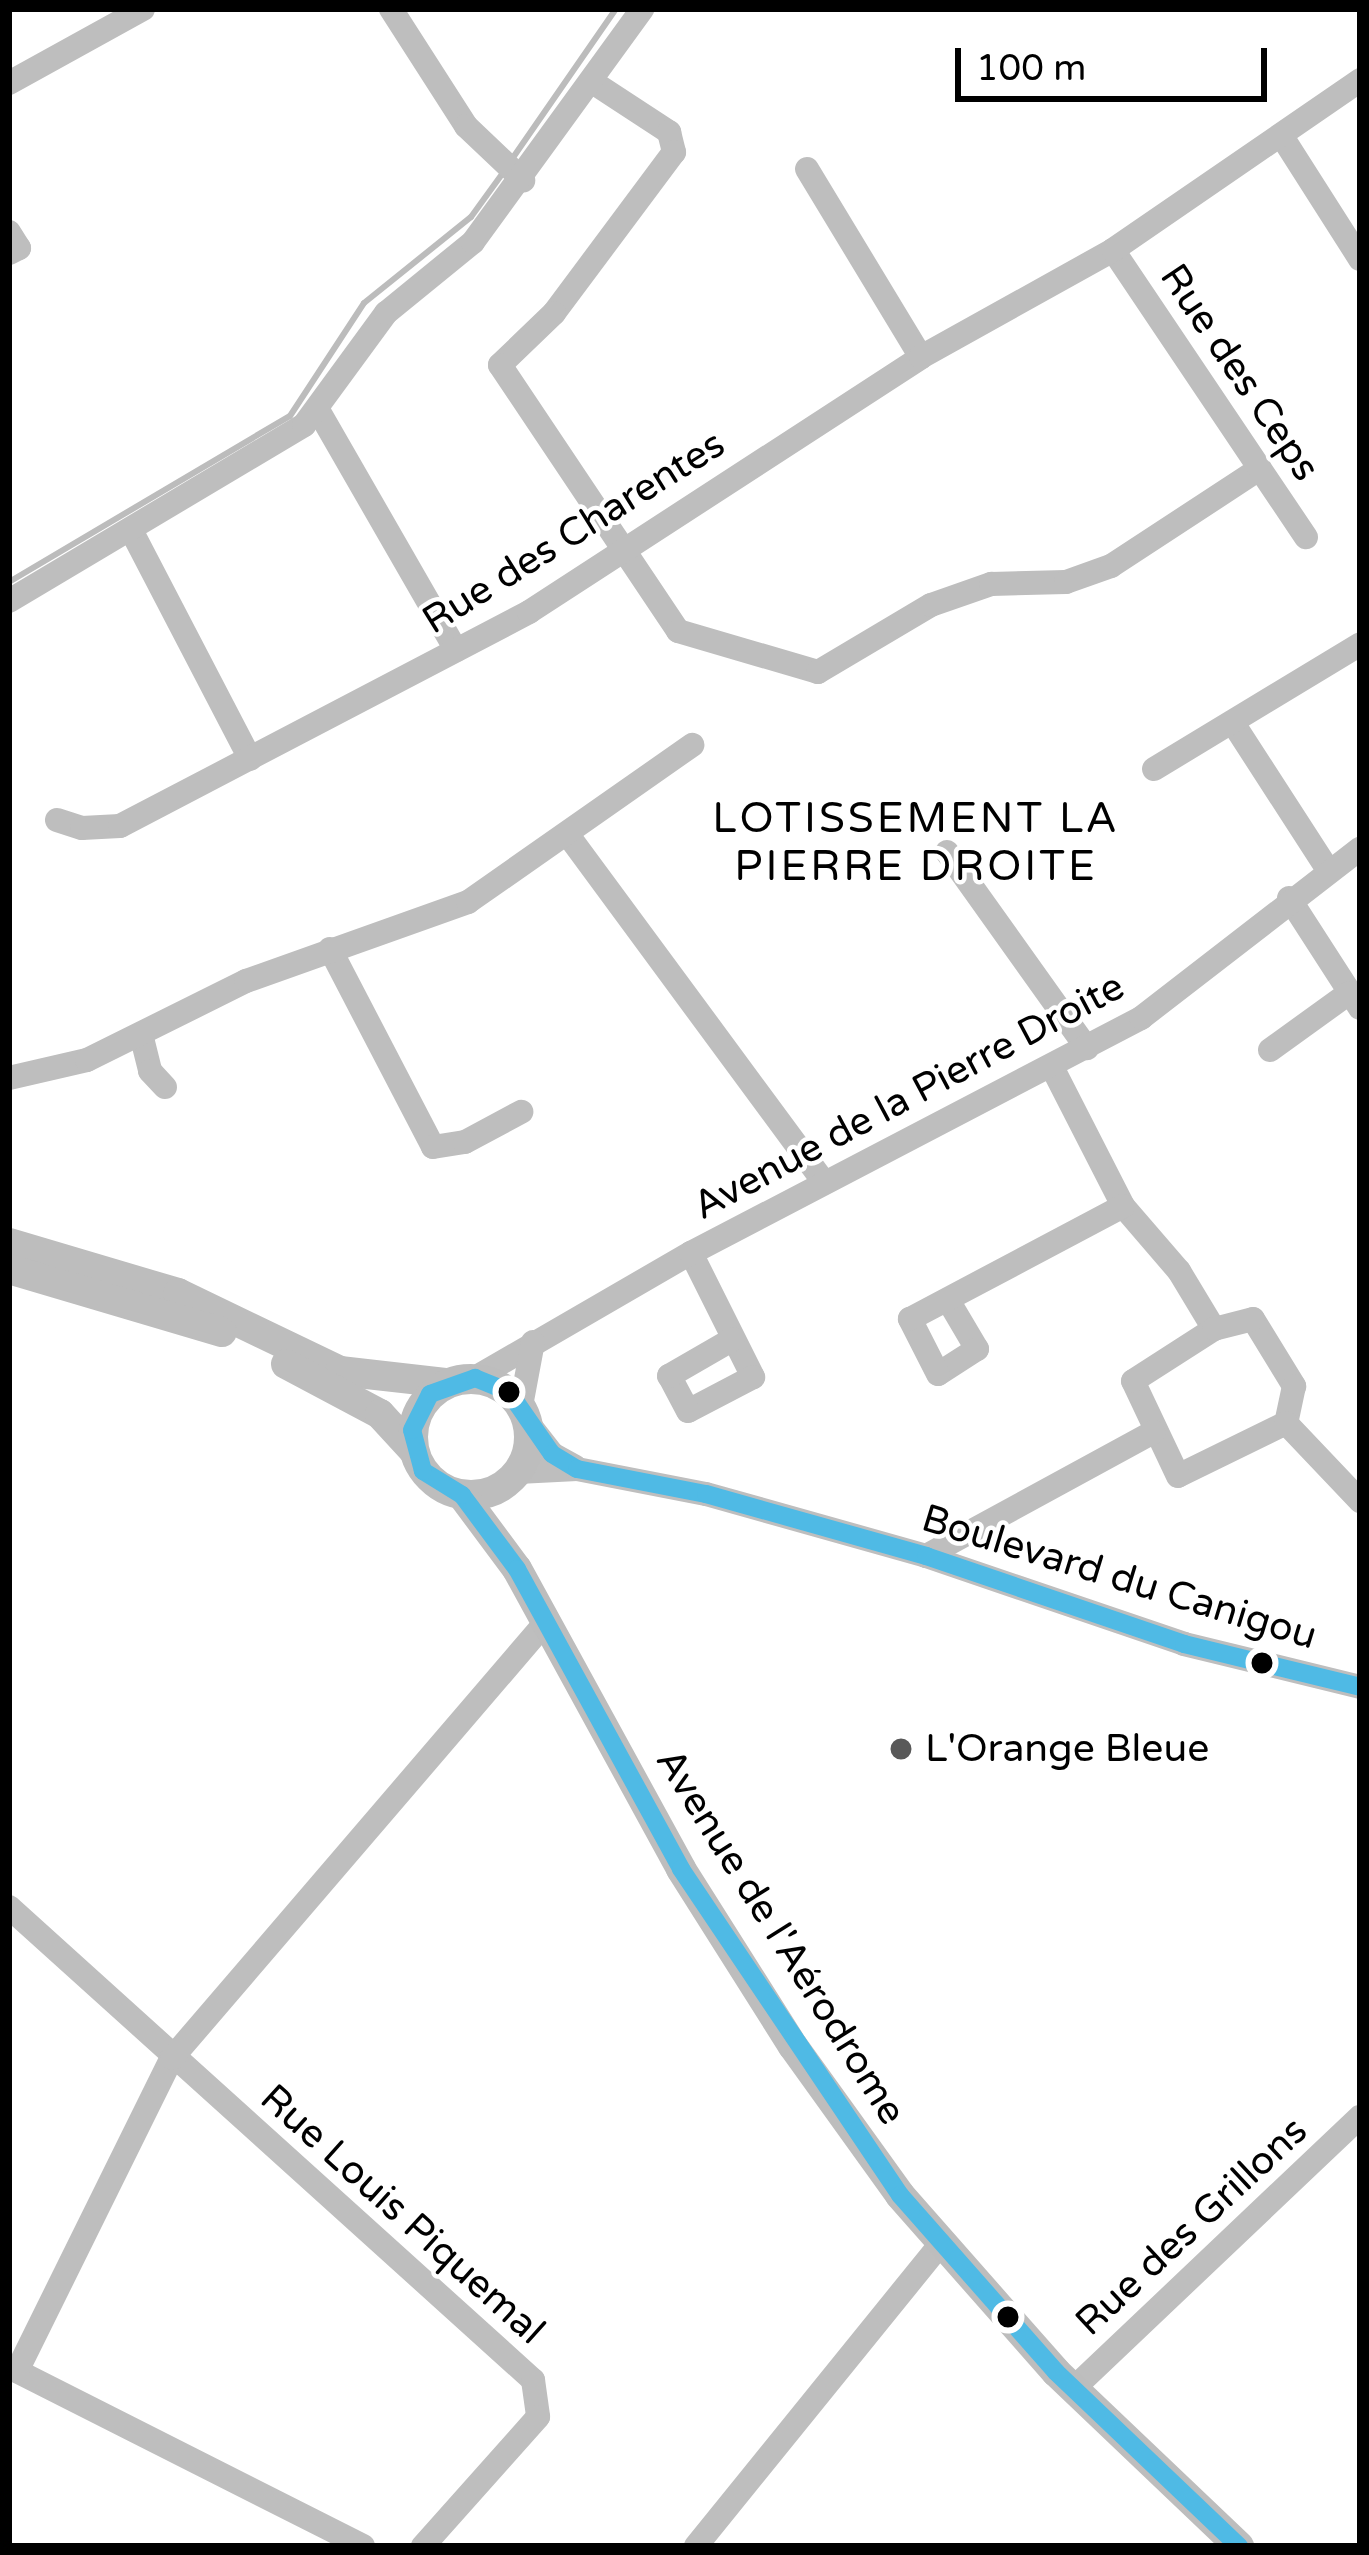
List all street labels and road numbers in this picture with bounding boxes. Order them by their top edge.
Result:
street label: Rue des Ceps [1149,256,1329,490]
street label: Rue des Charentes [414,421,734,645]
street label: Avenue de la Pierre Droite [686,963,1132,1231]
street label: Boulevard du Canigou [916,1496,1322,1660]
street label: Avenue de l'Aérodrome [645,1740,915,2134]
street label: Rue Louis Piquemal [250,2075,554,2355]
street label: Rue des Grillons [1067,2108,1317,2346]

